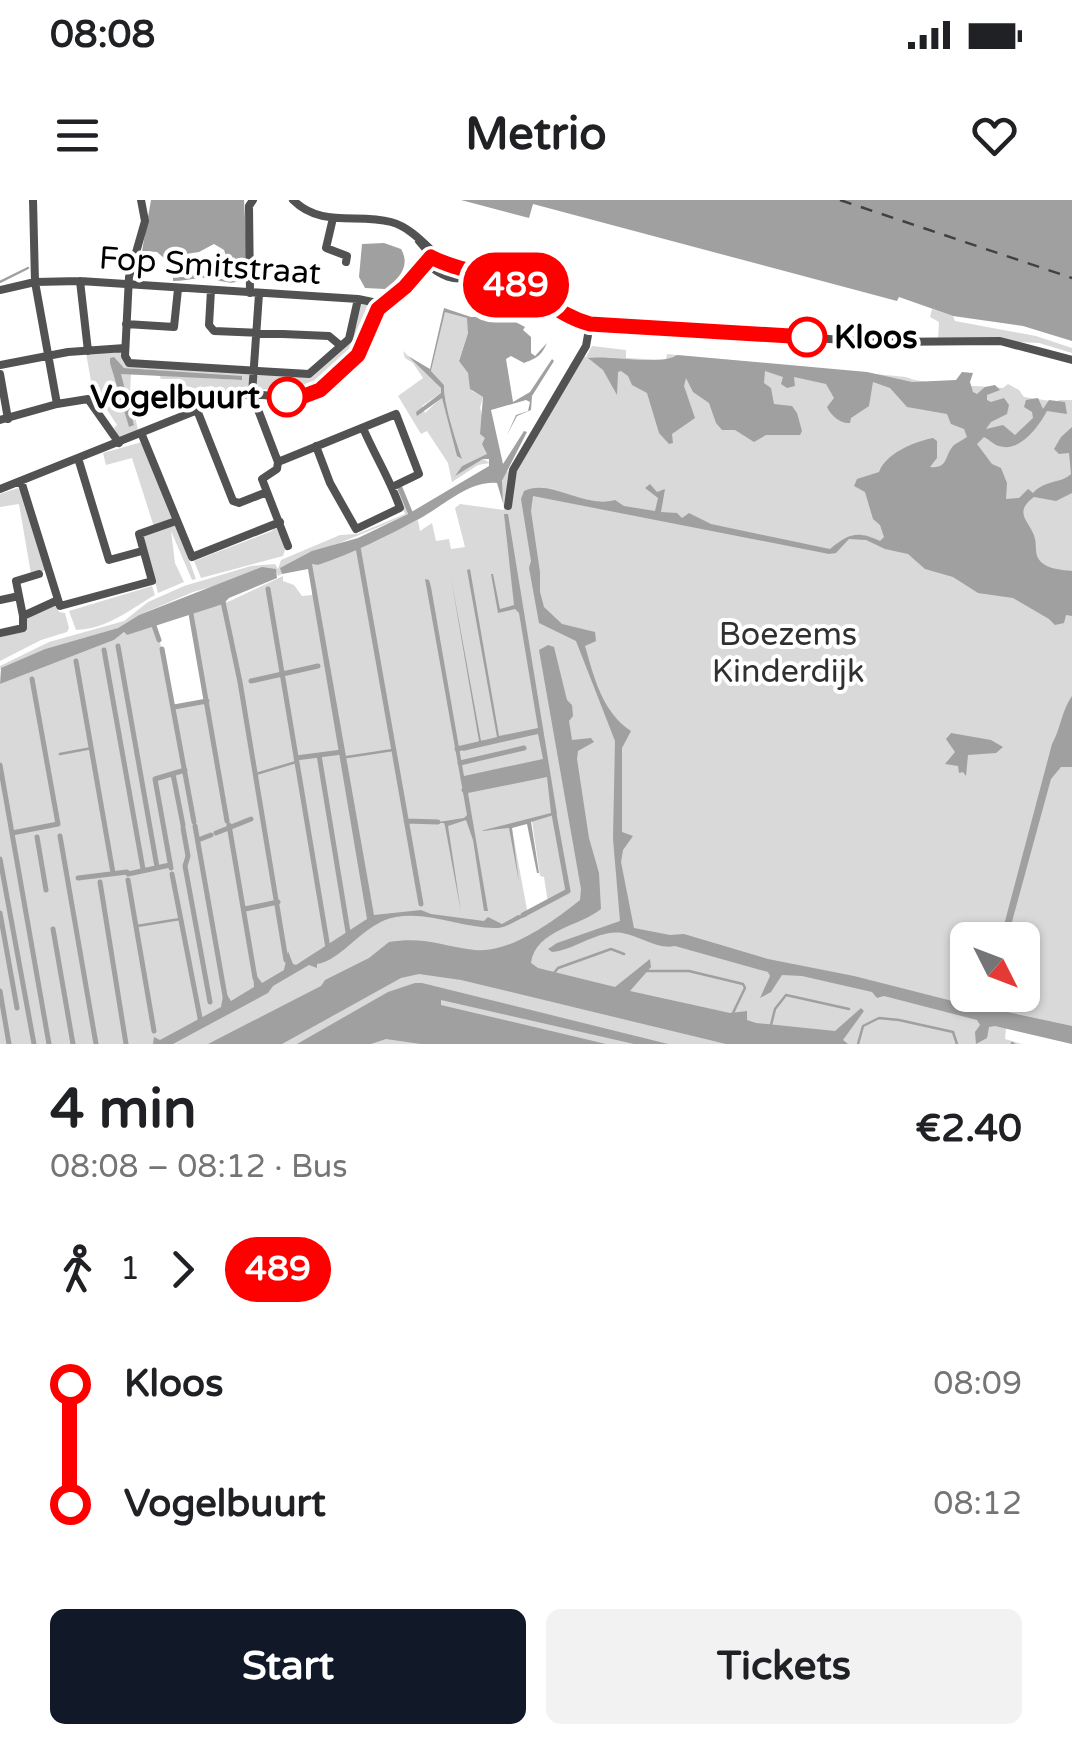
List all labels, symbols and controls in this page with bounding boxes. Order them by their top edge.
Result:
text: 08:08 [50,12,155,58]
icon: menu [50,108,105,163]
text: Metrio [465,108,607,162]
icon: heart [967,108,1022,163]
street label: Fop Smitstraat [98,239,322,293]
line badge: 489 [458,252,574,318]
text: 489 [483,264,549,306]
marker: Kloos [788,318,826,356]
place label: Kloos [834,319,918,357]
marker: Vogelbuurt [268,378,306,416]
place label: Vogelbuurt [90,379,261,417]
park label: Boezems Kinderdijk [712,616,864,691]
north arrow [950,922,1040,1012]
map controls [950,922,1040,1012]
text: 4 min [50,1077,197,1143]
text: €2.40 [915,1106,1022,1152]
text: 08:08 – 08:12 · Bus [50,1148,348,1186]
icon: walk [50,1242,105,1297]
icon: forward [155,1242,210,1297]
text: 489 [245,1248,311,1290]
text: 1 [120,1250,140,1288]
text: Kloos [124,1361,223,1407]
text: 08:09 [933,1365,1022,1403]
text: Vogelbuurt [124,1481,326,1527]
text: 08:12 [933,1485,1022,1523]
button: Start [50,1609,526,1724]
button: Tickets [546,1609,1022,1724]

